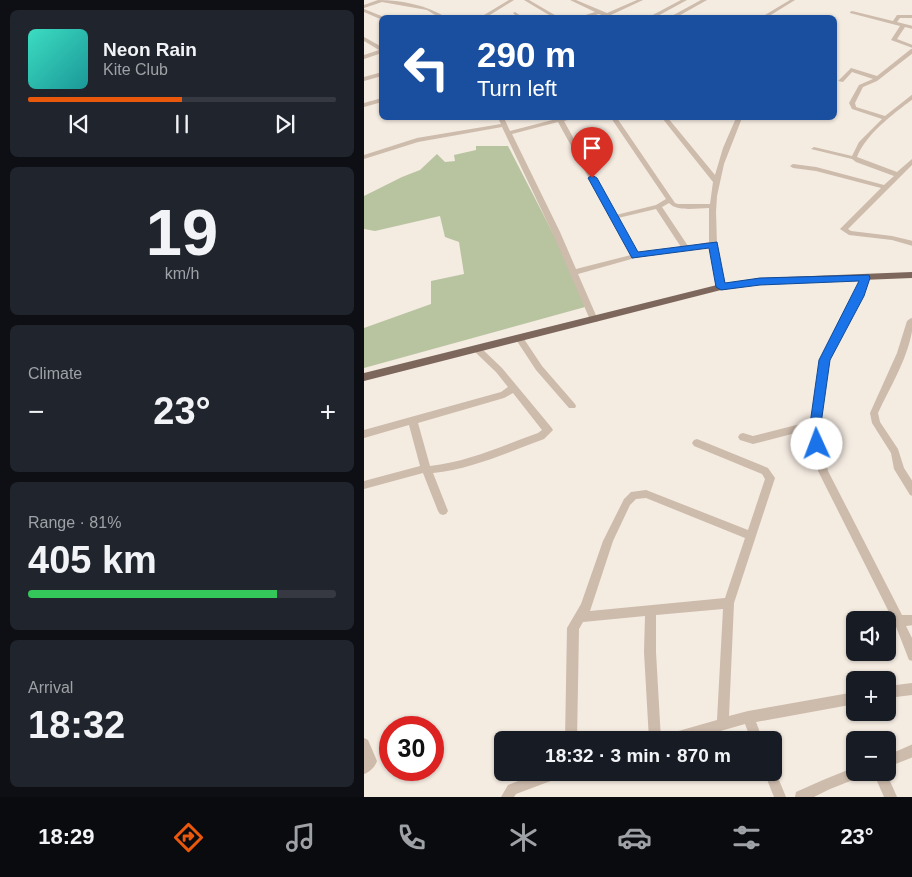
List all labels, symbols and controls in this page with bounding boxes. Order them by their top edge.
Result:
icon: left [394,35,459,100]
text: 290 m [477,35,576,74]
text: Neon Rain [103,39,197,60]
text: Kite Club [103,61,168,78]
text: Turn left [477,76,557,101]
icon: previous [65,110,93,138]
icon: pause [168,110,196,138]
icon: next [271,110,299,138]
pin [571,127,613,178]
icon: arrive [578,134,606,162]
text: 19 [146,196,218,269]
text: km/h [165,265,199,282]
text: Climate [28,365,82,382]
text: 23° [153,390,211,432]
text: − [28,396,44,427]
text: + [320,396,336,427]
position arrow [790,417,842,469]
text: Range · 81% [28,514,121,531]
text: 405 km [28,539,157,581]
map controls [846,611,896,781]
button: sound [846,611,896,661]
button: + [846,671,896,721]
text: Arrival [28,679,73,696]
text: 18:32 [28,704,125,746]
speed limit sign: 30 [379,716,444,781]
button: − [846,731,896,781]
text: 18:32 · 3 min · 870 m [545,745,731,766]
icon: directions [171,820,206,855]
icon: music [283,820,318,855]
icon: phone [394,820,429,855]
icon: climate [506,820,541,855]
icon: car [617,820,652,855]
icon: filters [729,820,764,855]
text: 18:29 [38,824,95,849]
text: 23° [840,824,874,849]

